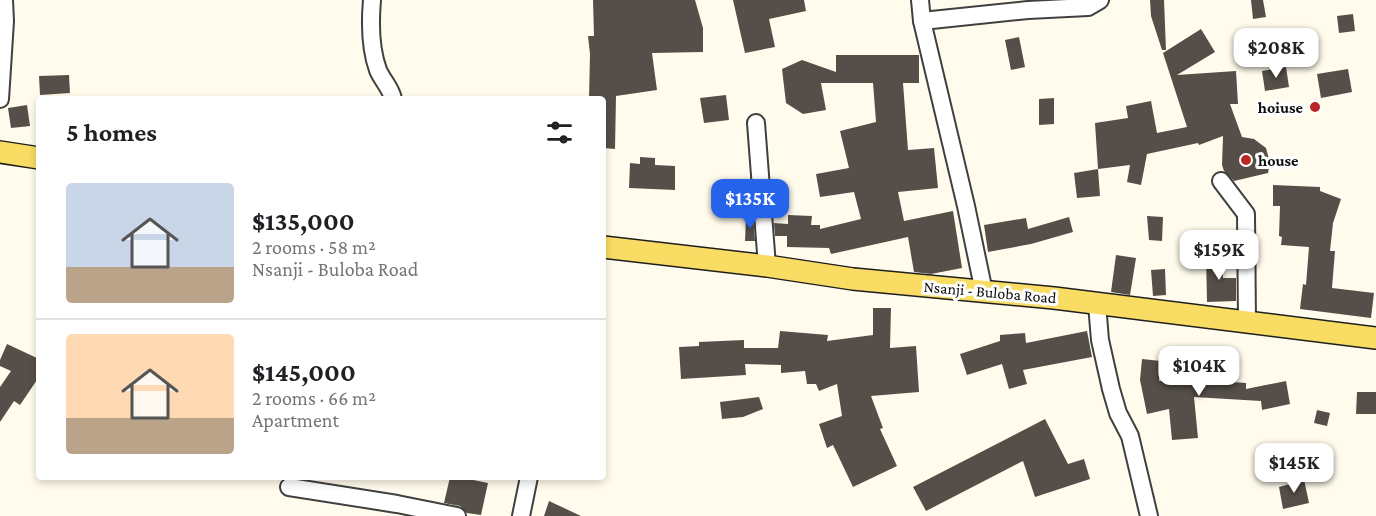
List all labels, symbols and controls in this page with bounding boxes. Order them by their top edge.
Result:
pin: $208K [1234,28,1318,79]
text: $208K [1248,36,1304,58]
place label: hoiuse [1258,99,1304,116]
marker: hoiuse [1308,100,1322,114]
icon: filters [543,116,576,149]
text: 5 homes [66,118,157,147]
place label: house [1258,152,1299,169]
marker: house [1239,153,1253,167]
pin: $135K [708,179,792,230]
text: $135K [725,187,775,209]
icon: home [114,207,186,279]
text: $135,000 [252,207,355,236]
pin: $159K [1177,230,1261,281]
text: 2 rooms · 58 m² [252,236,376,258]
text: $159K [1194,238,1244,260]
text: Nsanji - Buloba Road [252,258,418,280]
street label: Nsanji - Buloba Road [923,278,1058,307]
pin: $104K [1157,346,1241,397]
text: $104K [1172,354,1226,376]
icon: home [114,358,186,430]
text: $145,000 [252,358,356,387]
text: 2 rooms · 66 m² [252,387,376,409]
text: Apartment [252,409,339,431]
pin: $145K [1252,443,1336,494]
text: $145K [1269,451,1319,473]

